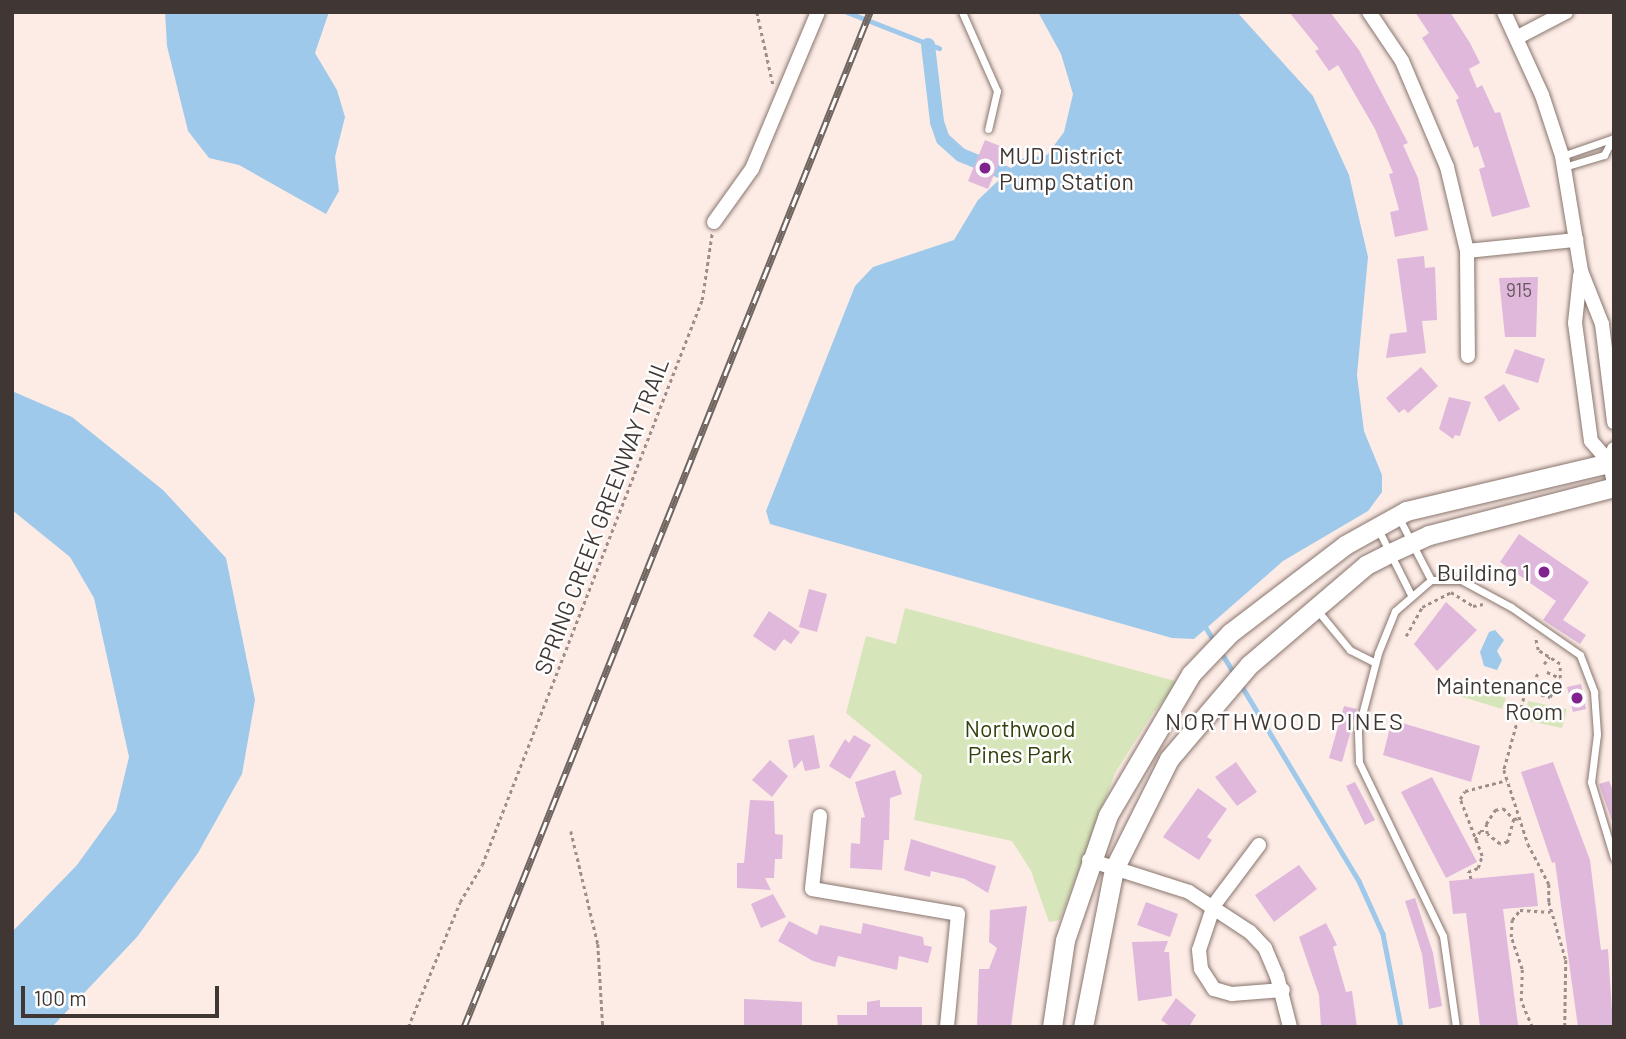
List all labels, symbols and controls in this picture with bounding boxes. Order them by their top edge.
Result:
place label: MUD District Pump Station [999,141,1134,195]
marker: MUD District Pump Station [977,160,993,176]
house number: 915 [1506,279,1532,301]
street label: SPRING CREEK GREENWAY TRAIL [528,354,674,678]
place label: Building 1 [1437,558,1530,586]
marker: Building 1 [1536,564,1552,580]
place label: Maintenance Room [1436,671,1563,725]
marker: Maintenance Room [1569,690,1585,706]
district label: NORTHWOOD PINES [1167,707,1403,735]
park label: Northwood Pines Park [964,714,1076,768]
scale bar [24,972,222,1016]
text: 100 m [34,985,87,1010]

